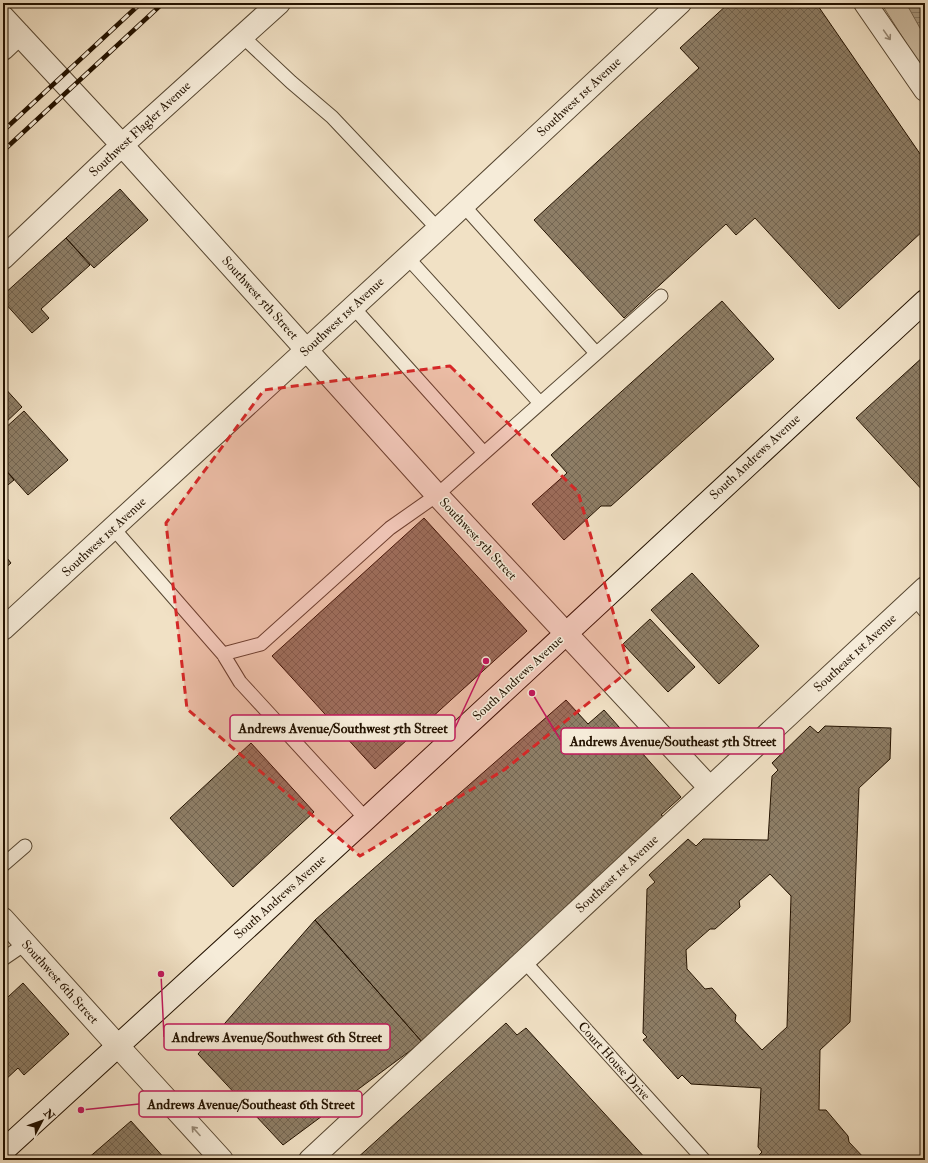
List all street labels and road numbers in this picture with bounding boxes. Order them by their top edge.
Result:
street label: Southwest 1st Avenue [534,53,625,140]
street label: Southwest Flagler Avenue [86,77,194,180]
street label: Southwest 5th Street [218,253,302,343]
street label: Southwest 1st Avenue [297,273,388,360]
street label: South Andrews Avenue [706,410,804,503]
street label: Southwest 1st Avenue [59,493,150,580]
street label: Southwest 5th Street [436,495,520,583]
street label: Southeast 1st Avenue [810,610,900,695]
street label: South Andrews Avenue [469,631,567,724]
street label: Southeast 1st Avenue [572,831,662,916]
street label: South Andrews Avenue [231,851,330,943]
street label: Southwest 6th Street [18,937,102,1027]
street label: Court House Drive [575,1018,654,1104]

